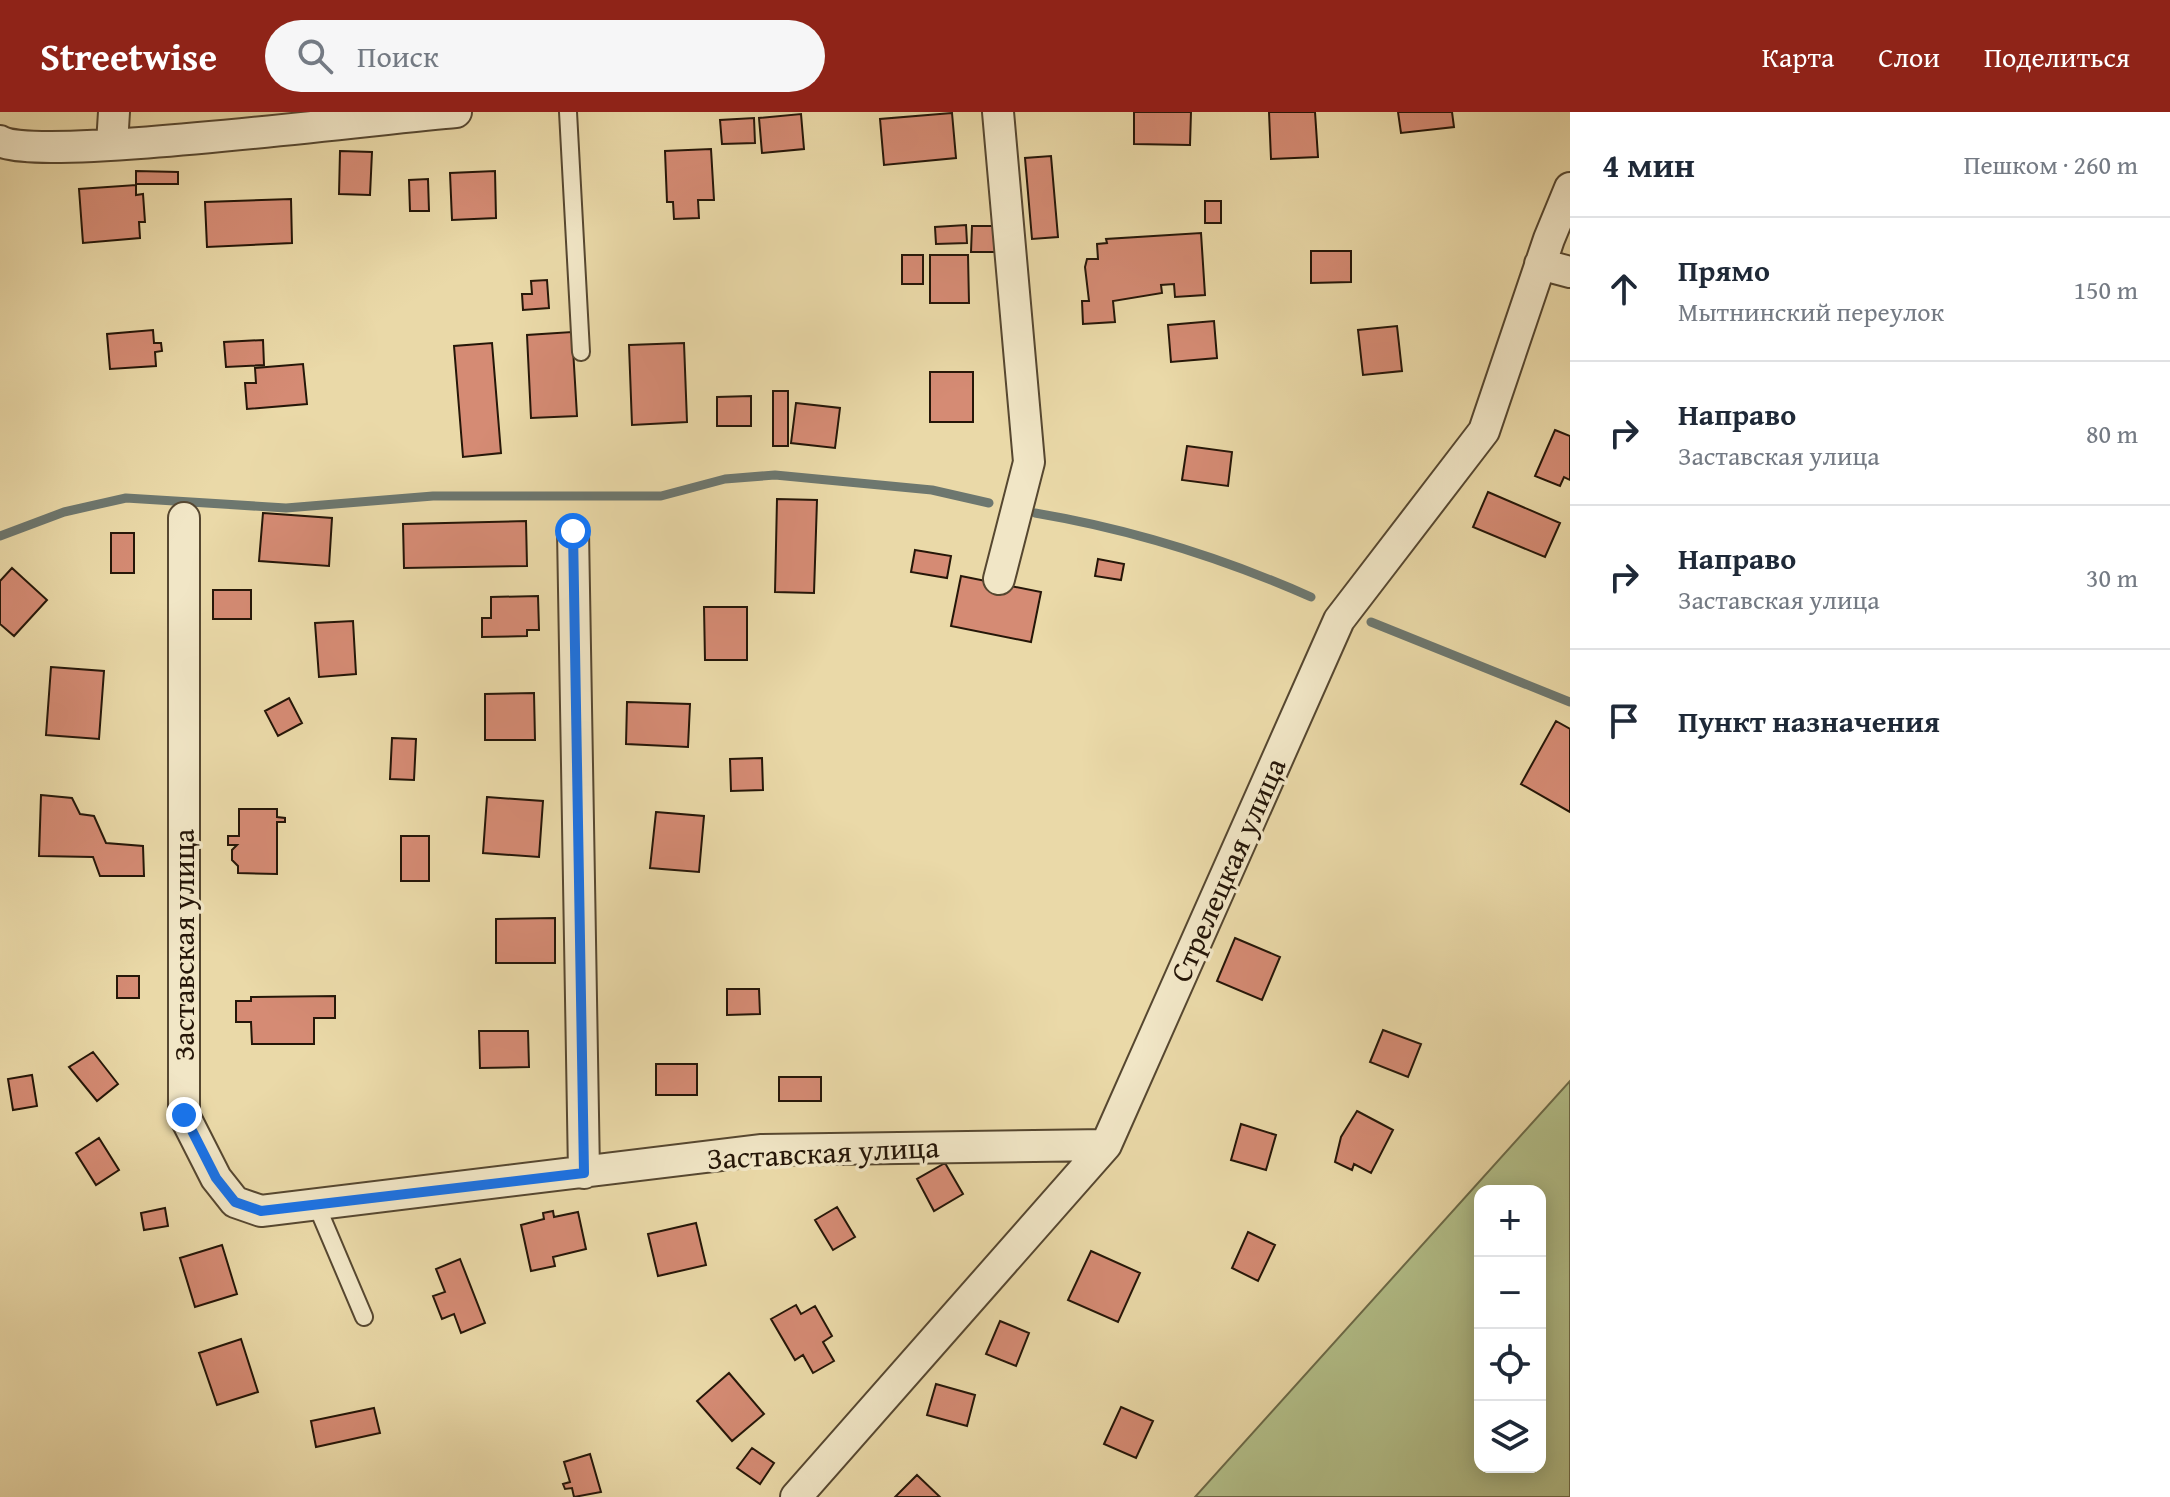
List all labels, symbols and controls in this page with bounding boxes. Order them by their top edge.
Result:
search box [265,20,825,92]
text: Streetwise [40,28,217,84]
icon: search [293,34,337,78]
text: Поиск [357,34,439,78]
text: Карта [1762,36,1834,77]
text: Слои [1878,36,1940,77]
text: Поделиться [1984,36,2130,77]
text: 4 мин [1602,140,1695,189]
text: Пешком · 260 m [1964,145,2138,184]
text: Прямо [1678,248,1770,292]
icon: ahead [1602,267,1646,311]
text: 150 m [2073,270,2138,309]
text: Мытнинский переулок [1678,292,1944,331]
text: Направо [1678,392,1796,436]
icon: right [1602,411,1646,455]
text: 80 m [2086,414,2138,453]
text: Заставская улица [1678,436,1880,475]
route start [555,513,591,549]
text: Направо [1678,536,1796,580]
icon: right [1602,555,1646,599]
text: 30 m [2086,558,2138,597]
text: Заставская улица [1678,580,1880,619]
icon: arrive [1602,699,1646,743]
text: Пункт назначения [1678,699,1940,743]
street label: Стрелецкая улица [1158,750,1297,989]
street label: Заставская улица [161,828,205,1061]
route end [166,1097,202,1133]
street label: Заставская улица [706,1124,941,1180]
map controls [1474,1185,1546,1473]
button: + [1474,1185,1546,1257]
button: − [1474,1257,1546,1329]
button: locate [1474,1329,1546,1401]
button: layers [1474,1401,1546,1473]

